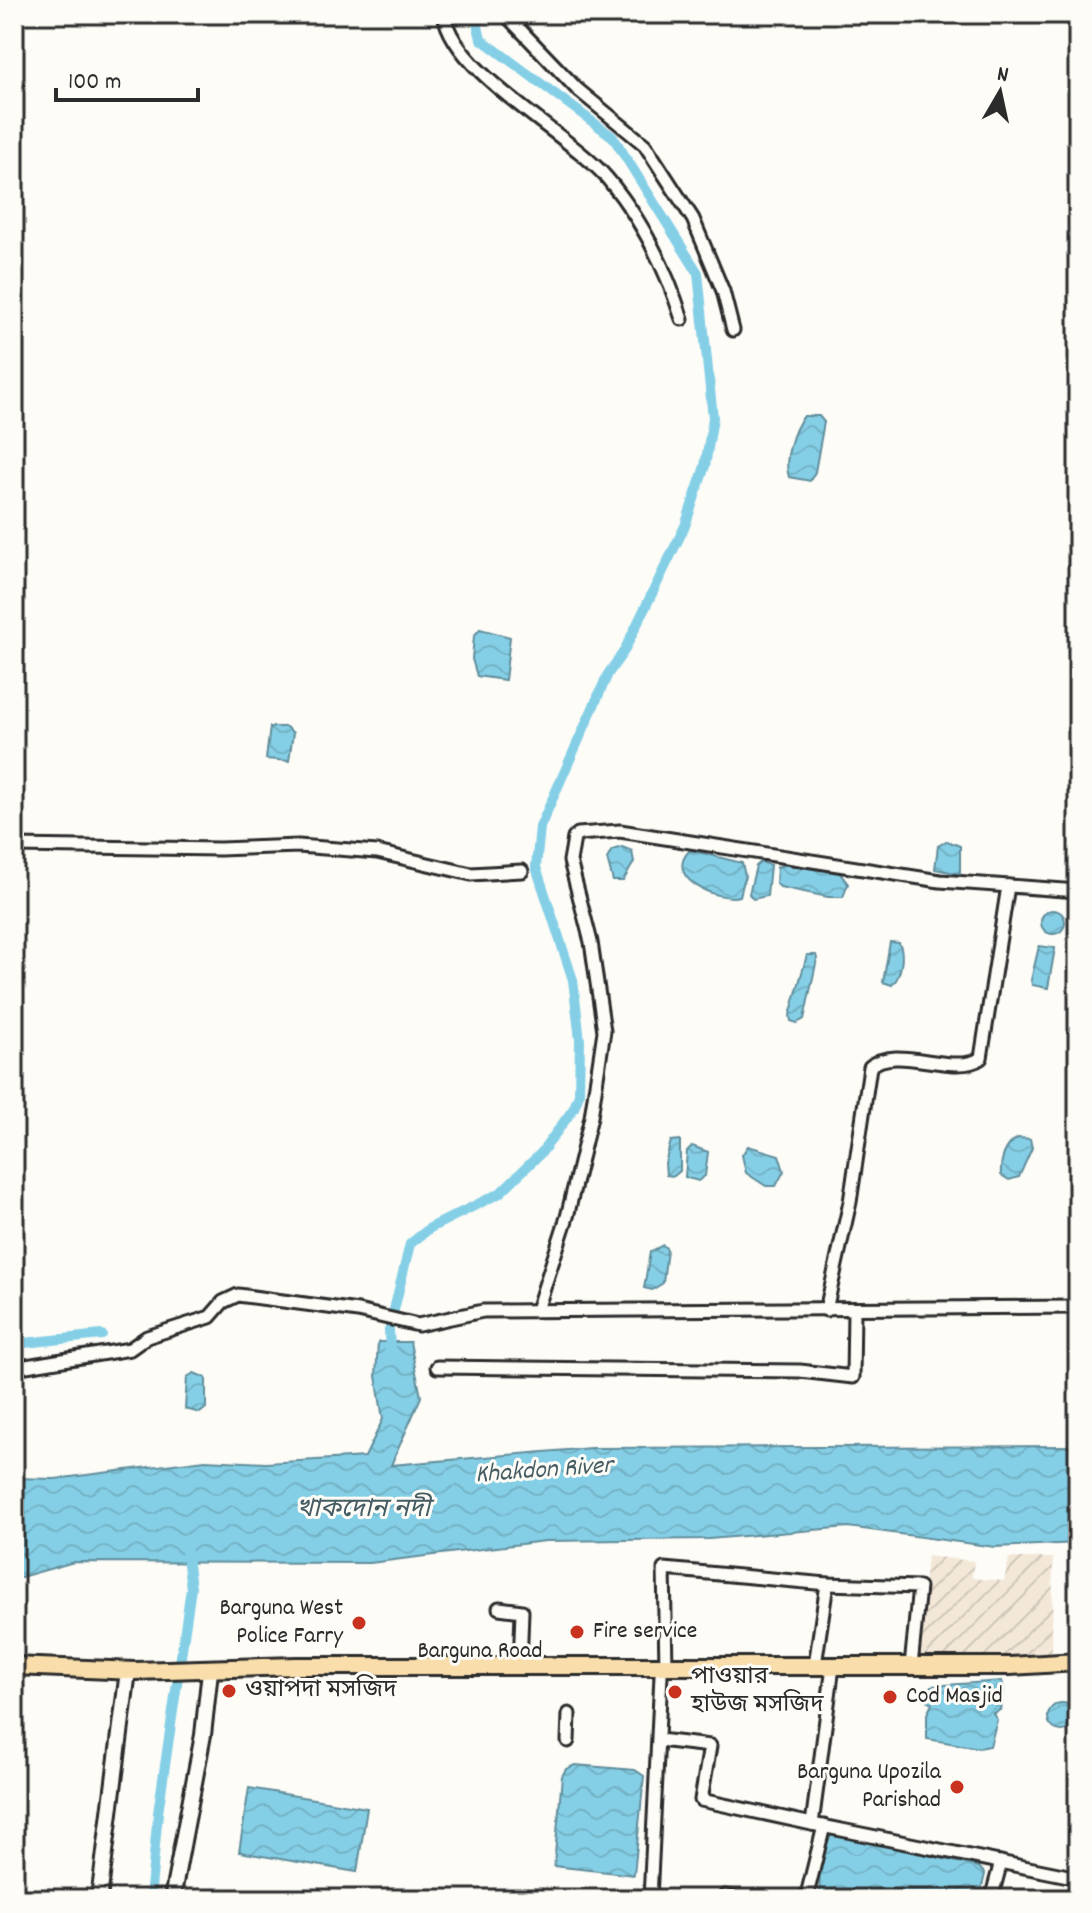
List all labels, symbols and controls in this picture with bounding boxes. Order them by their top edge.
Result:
scale bar [56,52,198,102]
north arrow [960,52,1040,132]
text: N [995,60,1010,92]
text: 100 m [68,66,121,100]
water label: Khakdon River [474,1448,617,1494]
water label: খাকদোন নদী [296,1492,435,1529]
place label: Barguna West Police Farry [219,1592,344,1654]
marker: Barguna West Police Farry [350,1614,368,1632]
place label: Fire service [593,1615,697,1649]
marker: Fire service [568,1623,586,1641]
street label: Barguna Road [417,1635,543,1669]
place label: পাওয়ার হাউজ মসজিদ [690,1661,824,1723]
place label: ওয়াপদা মসজিদ [245,1674,397,1708]
place label: Cod Masjid [906,1680,1003,1714]
marker: ওয়াপদা মসজিদ [220,1682,238,1700]
marker: পাওয়ার হাউজ মসজিদ [666,1683,684,1701]
marker: Cod Masjid [881,1688,899,1706]
place label: Barguna Upozila Parishad [797,1756,942,1818]
marker: Barguna Upozila Parishad [948,1778,966,1796]

